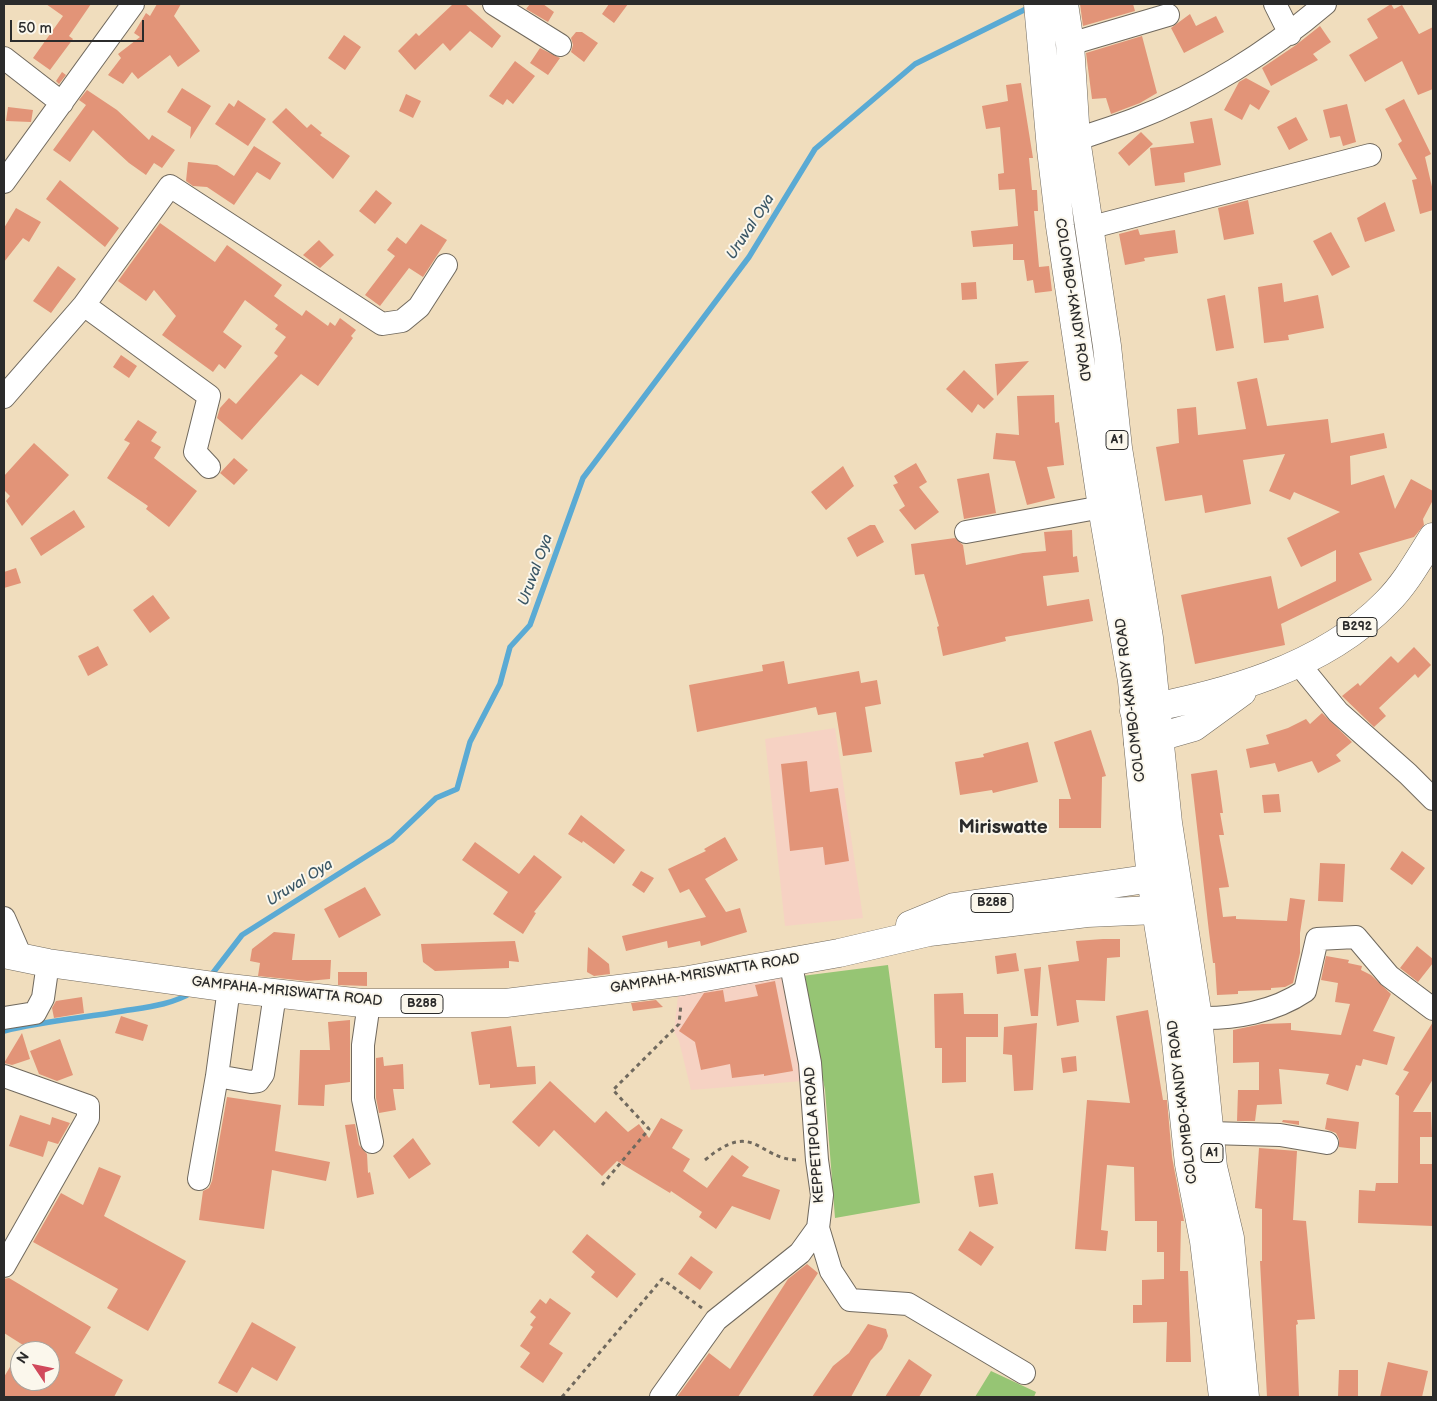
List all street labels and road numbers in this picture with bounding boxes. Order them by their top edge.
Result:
street label: COLOMBO-KANDY ROAD [1051,217,1093,383]
road number: A1 [1106,430,1128,450]
street label: COLOMBO-KANDY ROAD [1113,617,1149,783]
road number: B292 [1337,618,1377,636]
road number: B288 [971,894,1013,912]
street label: GAMPAHA-MRISWATTA ROAD [609,951,801,997]
street label: GAMPAHA-MRISWATTA ROAD [191,974,383,1010]
road number: B288 [401,994,443,1014]
street label: COLOMBO-KANDY ROAD [1165,1019,1201,1185]
street label: KEPPETIPOLA ROAD [802,1066,828,1204]
road number: A1 [1201,1144,1223,1162]

